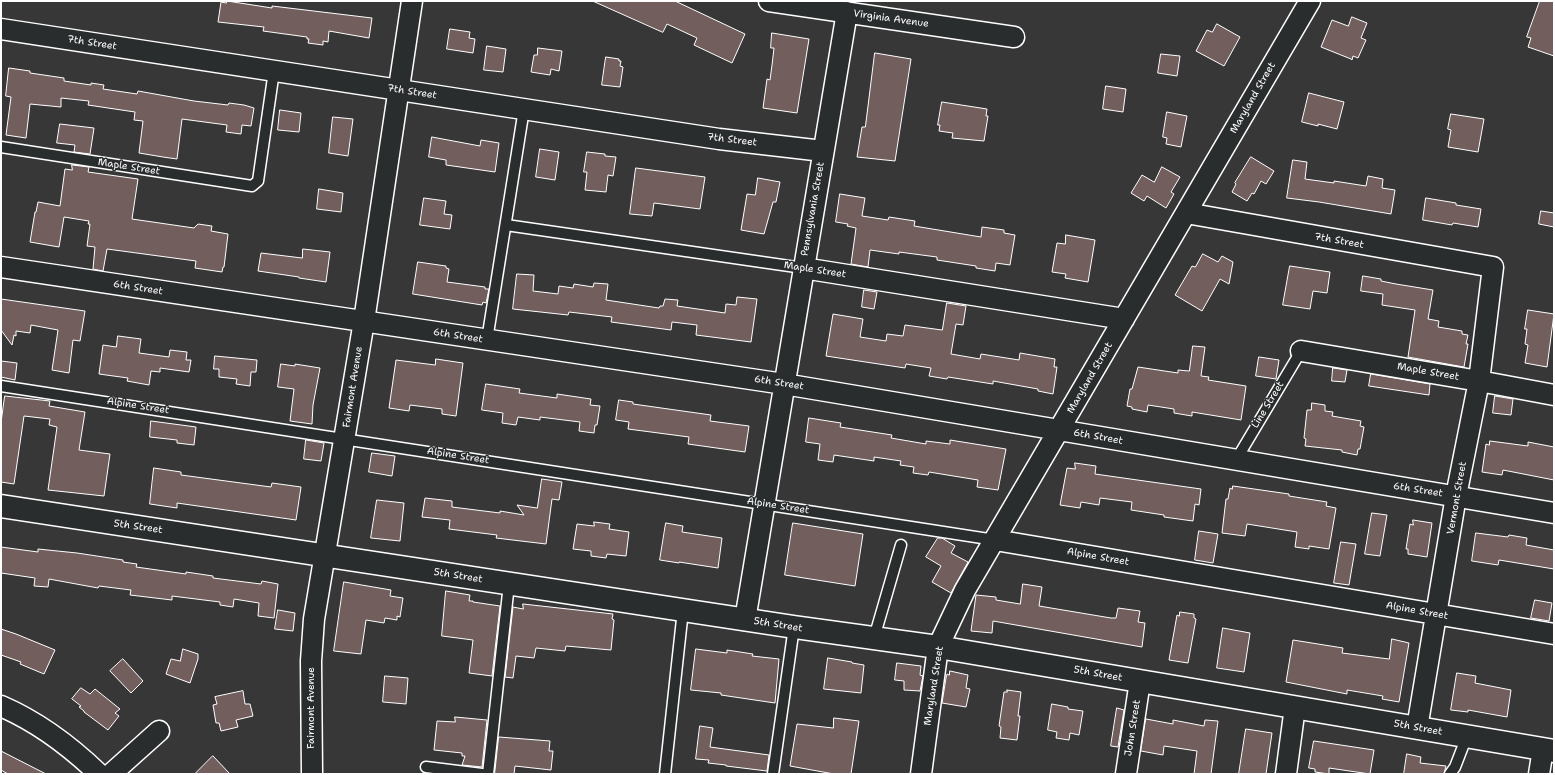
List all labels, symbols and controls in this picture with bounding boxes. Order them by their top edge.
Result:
street label: Virginia Avenue [853,8,929,30]
street label: 7th Street [66,33,118,53]
street label: Maryland Street [1228,60,1278,136]
street label: 7th Street [386,82,438,102]
street label: 7th Street [706,131,758,149]
street label: Maple Street [97,156,161,178]
street label: Pennsylvania Street [799,161,827,257]
street label: 7th Street [1313,231,1365,251]
street label: Maple Street [783,259,847,281]
street label: 6th Street [112,278,164,298]
street label: 6th Street [432,326,484,346]
street label: Maryland Street [1065,340,1115,416]
street label: Fairmont Avenue [341,346,365,428]
street label: Maple Street [1396,361,1460,383]
street label: 6th Street [753,373,805,393]
street label: Line Street [1249,379,1287,431]
street label: Alpine Street [106,395,170,417]
street label: 6th Street [1072,427,1124,447]
street label: Alpine Street [426,445,490,467]
street label: Vermont Street [1445,461,1469,535]
street label: 6th Street [1392,480,1444,500]
street label: Alpine Street [746,495,810,517]
street label: 5th Street [113,518,163,536]
street label: Alpine Street [1066,546,1130,568]
street label: 5th Street [433,566,483,586]
street label: Alpine Street [1385,600,1449,622]
street label: 5th Street [753,615,803,635]
street label: Maryland Street [922,645,946,727]
street label: 5th Street [1073,664,1123,684]
street label: Fairmont Avenue [305,667,317,749]
street label: John Street [1123,699,1143,757]
street label: 5th Street [1393,718,1443,738]

